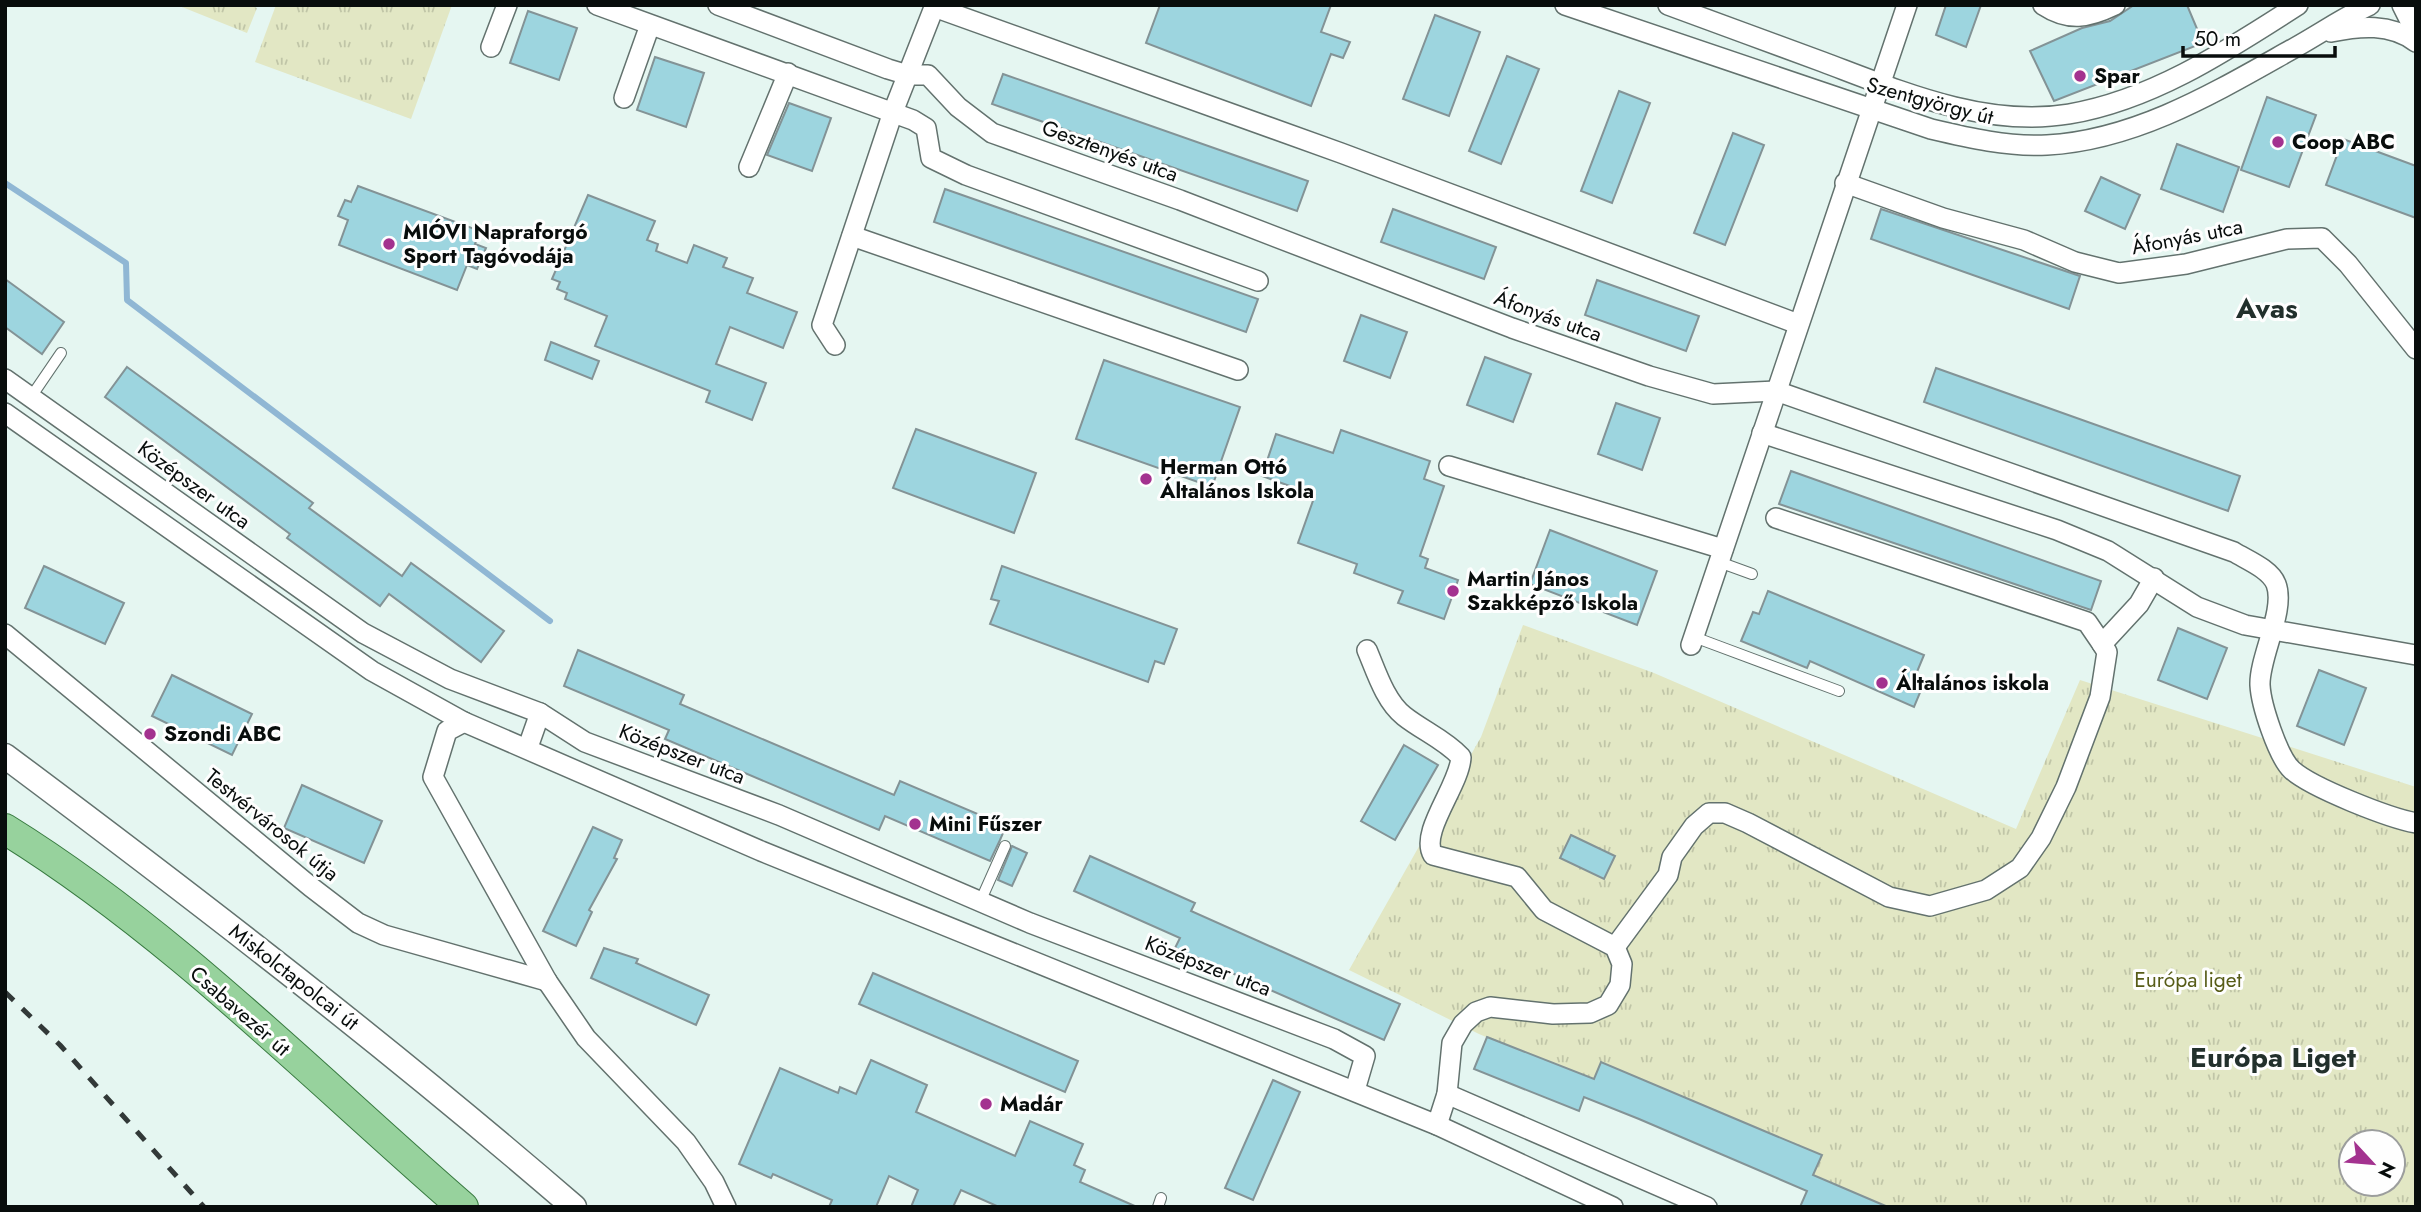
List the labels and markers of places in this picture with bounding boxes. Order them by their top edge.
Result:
place label: Spar [2094,61,2140,91]
marker: Spar [2072,68,2088,84]
place label: Coop ABC [2292,127,2395,157]
marker: Coop ABC [2270,134,2286,150]
place label: MIÓVI Napraforgó Sport Tagóvodája [403,217,588,271]
marker: MIÓVI Napraforgó Sport Tagóvodája [381,236,397,252]
place label: Herman Ottó Általános Iskola [1159,452,1314,506]
marker: Herman Ottó Általános Iskola [1138,471,1154,487]
place label: Martin János Szakképző Iskola [1467,564,1638,618]
marker: Martin János Szakképző Iskola [1445,583,1461,599]
place label: Általános iskola [1895,668,2049,698]
marker: Általános iskola [1874,675,1890,691]
place label: Szondi ABC [164,719,281,749]
marker: Szondi ABC [142,726,158,742]
place label: Mini Fűszer [929,809,1043,839]
marker: Mini Fűszer [907,816,923,832]
place label: Madár [1000,1089,1063,1119]
marker: Madár [978,1096,994,1112]

